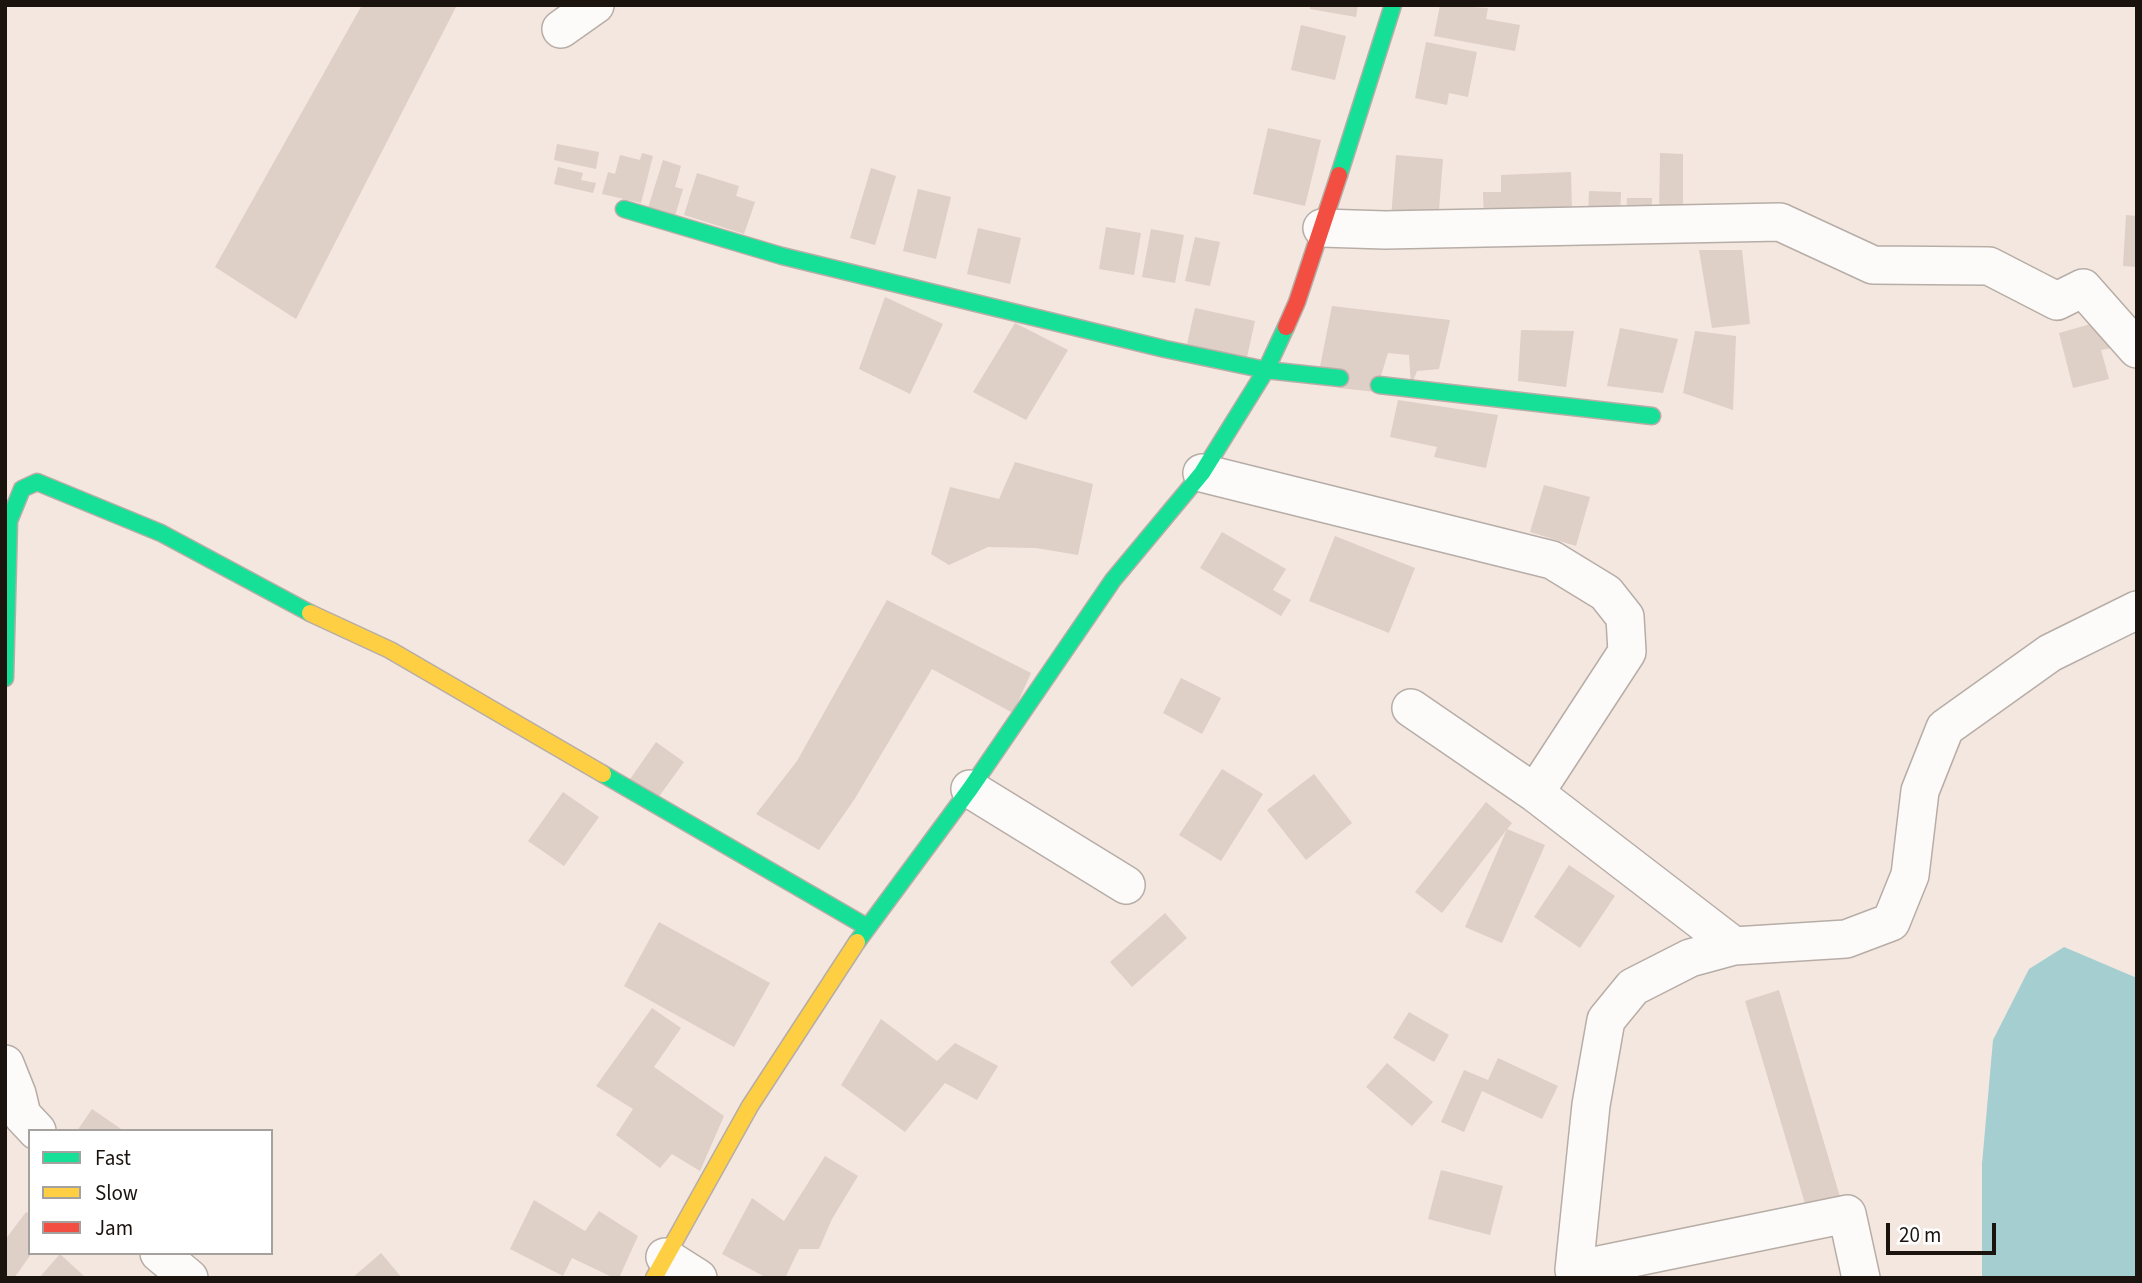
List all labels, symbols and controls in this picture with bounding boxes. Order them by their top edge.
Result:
legend [28,1129,273,1255]
text: Fast [95,1143,131,1173]
text: Slow [95,1178,138,1208]
scale bar [1890,1210,2000,1254]
text: Jam [95,1213,133,1243]
text: 20 m [1899,1220,1941,1250]

